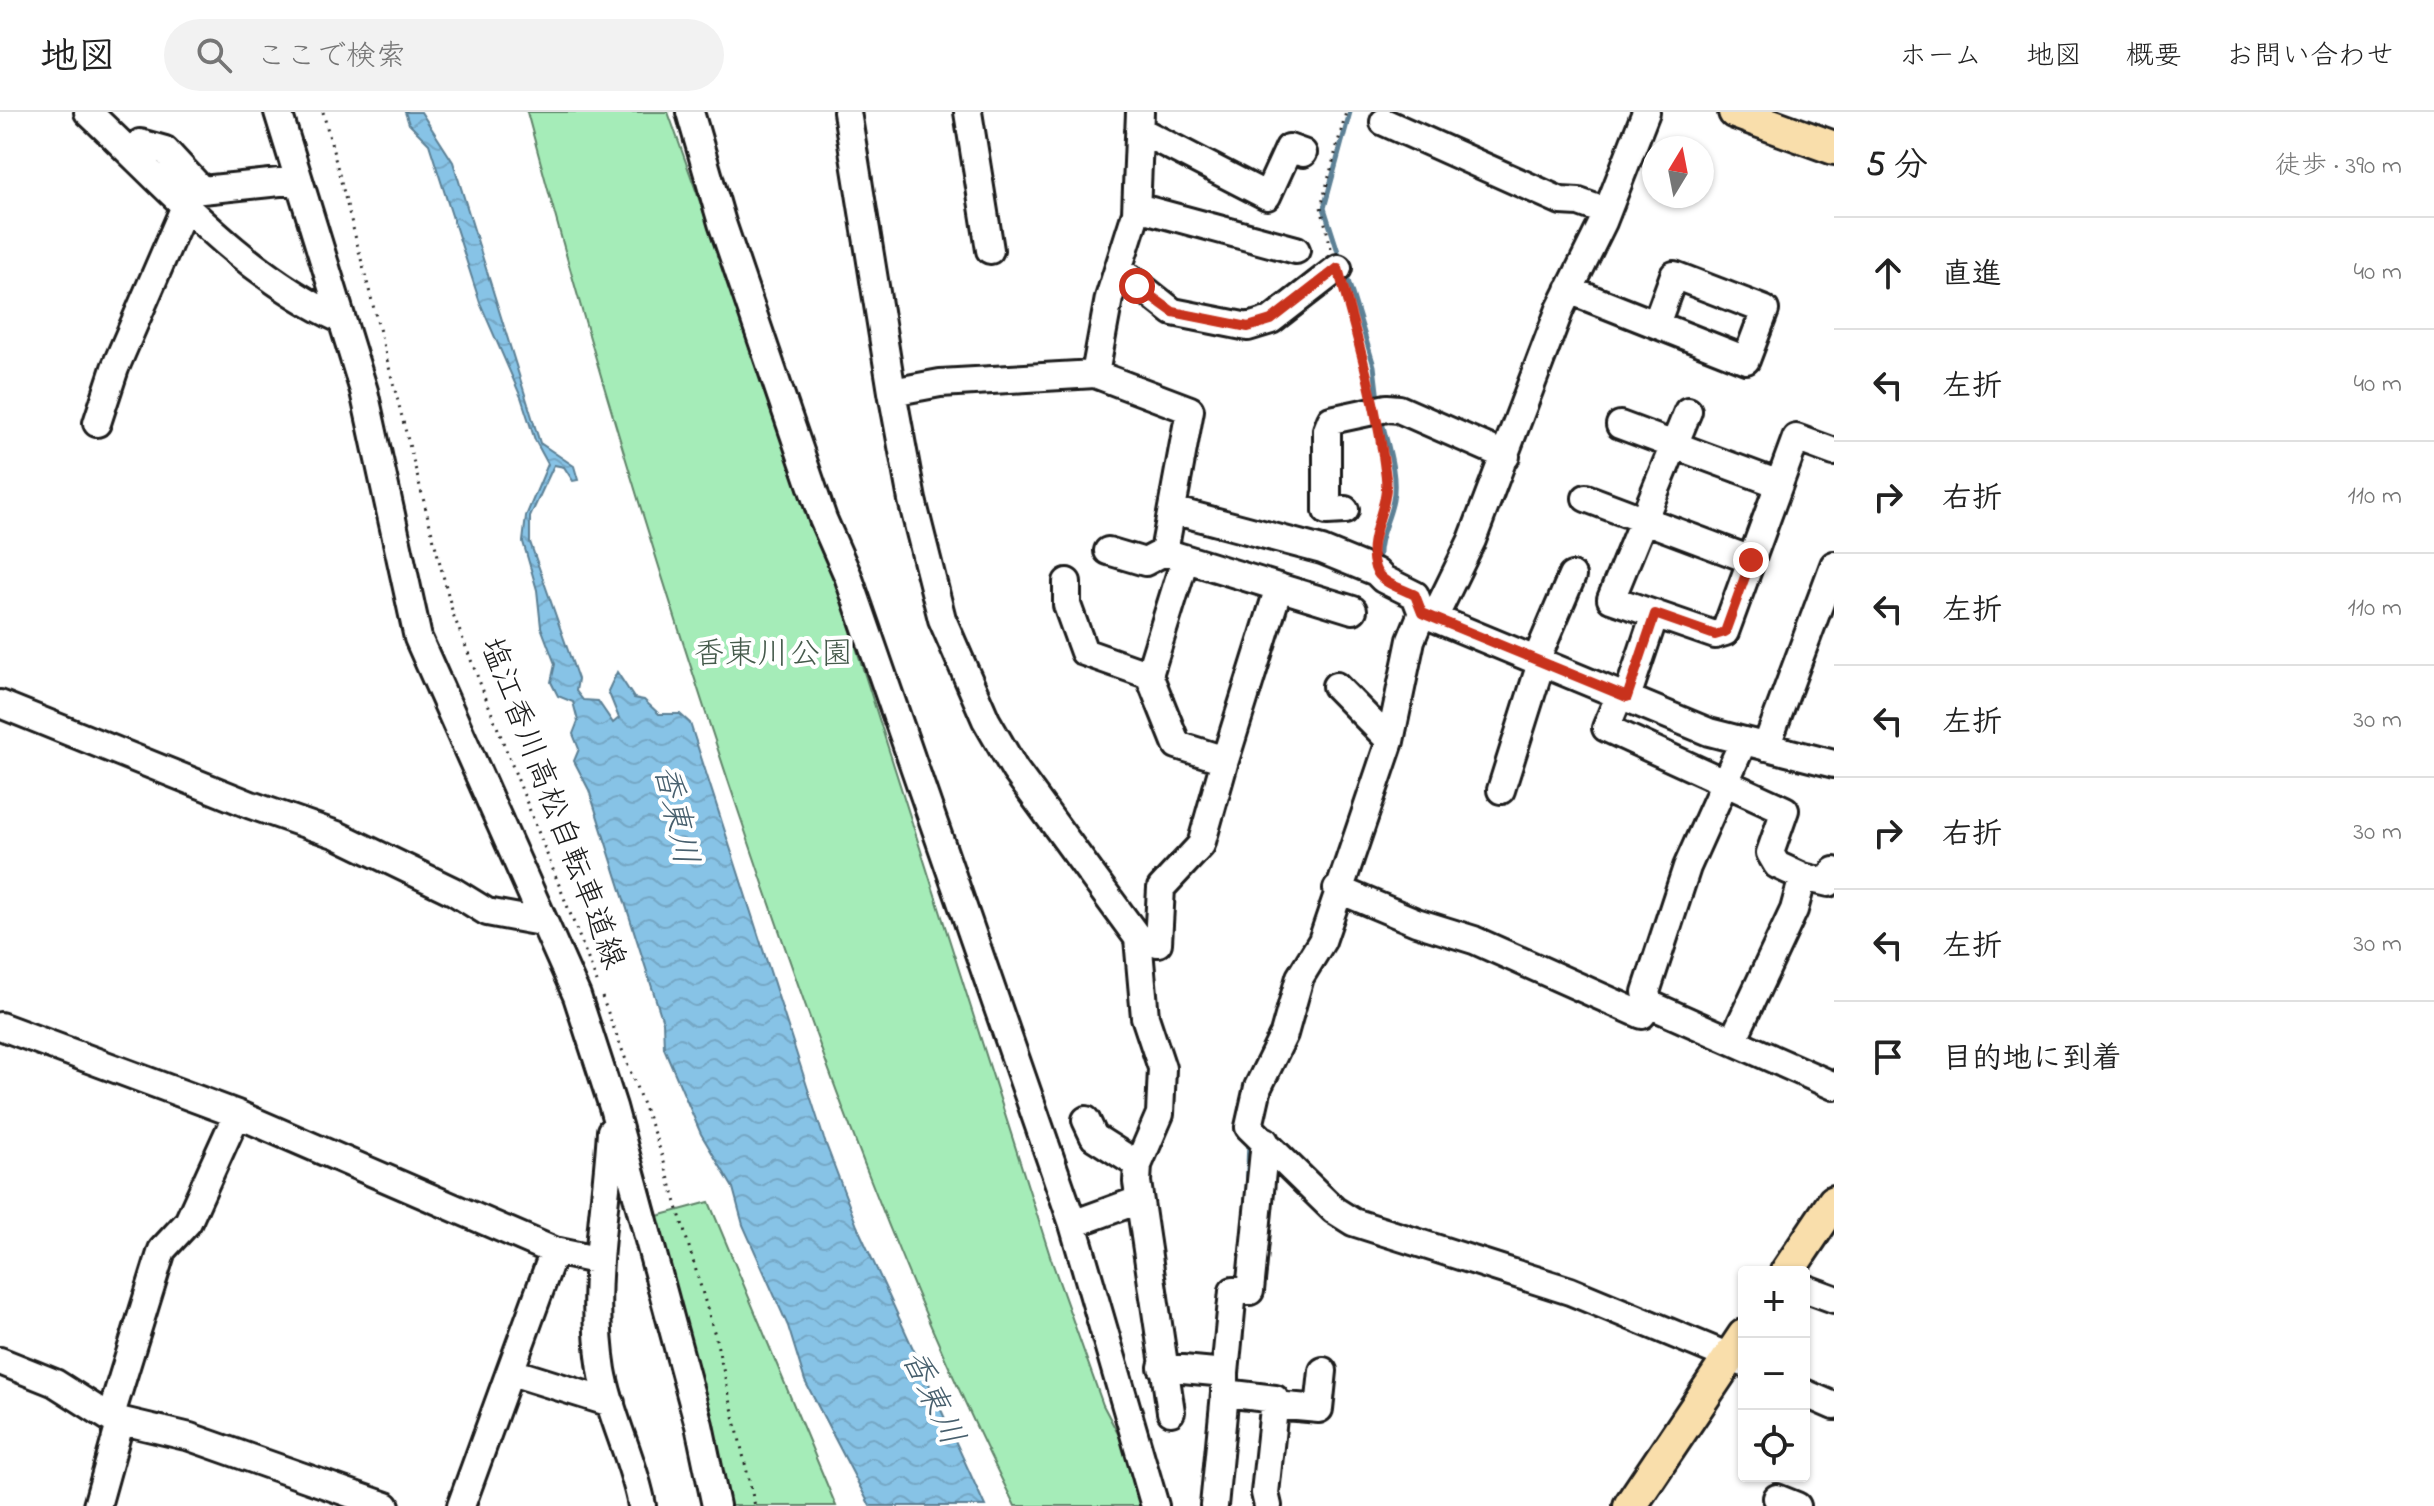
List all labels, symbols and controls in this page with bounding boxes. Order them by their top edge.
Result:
search box [164,19,724,91]
text: 地図 [40,31,116,87]
icon: search [192,33,236,77]
text: ここで検索 [256,36,406,80]
text: ホーム [1899,37,1982,78]
text: 地図 [2026,37,2082,78]
text: 概要 [2126,37,2182,78]
text: お問い合わせ [2226,37,2394,78]
north arrow [1642,136,1714,208]
text: 5 分 [1866,142,1928,192]
text: 徒歩 · 390 m [2275,148,2402,186]
icon: ahead [1866,251,1910,295]
text: 直進 [1942,254,2002,298]
text: 40 m [2353,254,2402,292]
route start [1119,268,1155,304]
icon: left [1866,363,1910,407]
text: 左折 [1942,366,2002,410]
text: 40 m [2353,366,2402,404]
icon: right [1866,475,1910,519]
text: 右折 [1942,478,2002,522]
text: 110 m [2348,478,2402,516]
route end [1733,542,1769,578]
icon: left [1866,587,1910,631]
text: 左折 [1942,590,2002,634]
text: 110 m [2348,590,2402,628]
street label: 塩江香川高松自転車道線 [466,631,636,977]
park label: 香東川公園 [693,632,853,679]
icon: left [1866,699,1910,743]
text: 左折 [1942,702,2002,746]
text: 30 m [2353,702,2402,740]
water label: 香東川 [639,760,709,870]
icon: right [1866,811,1910,855]
text: 右折 [1942,814,2002,858]
text: 30 m [2353,814,2402,852]
icon: left [1866,923,1910,967]
text: 左折 [1942,926,2002,970]
text: 30 m [2353,926,2402,964]
icon: arrive [1866,1035,1910,1079]
text: 目的地に到着 [1942,1038,2122,1082]
map controls [1738,1266,1810,1482]
button: + [1738,1266,1810,1338]
button: − [1738,1338,1810,1410]
water label: 香東川 [887,1341,975,1455]
button: locate [1738,1410,1810,1482]

